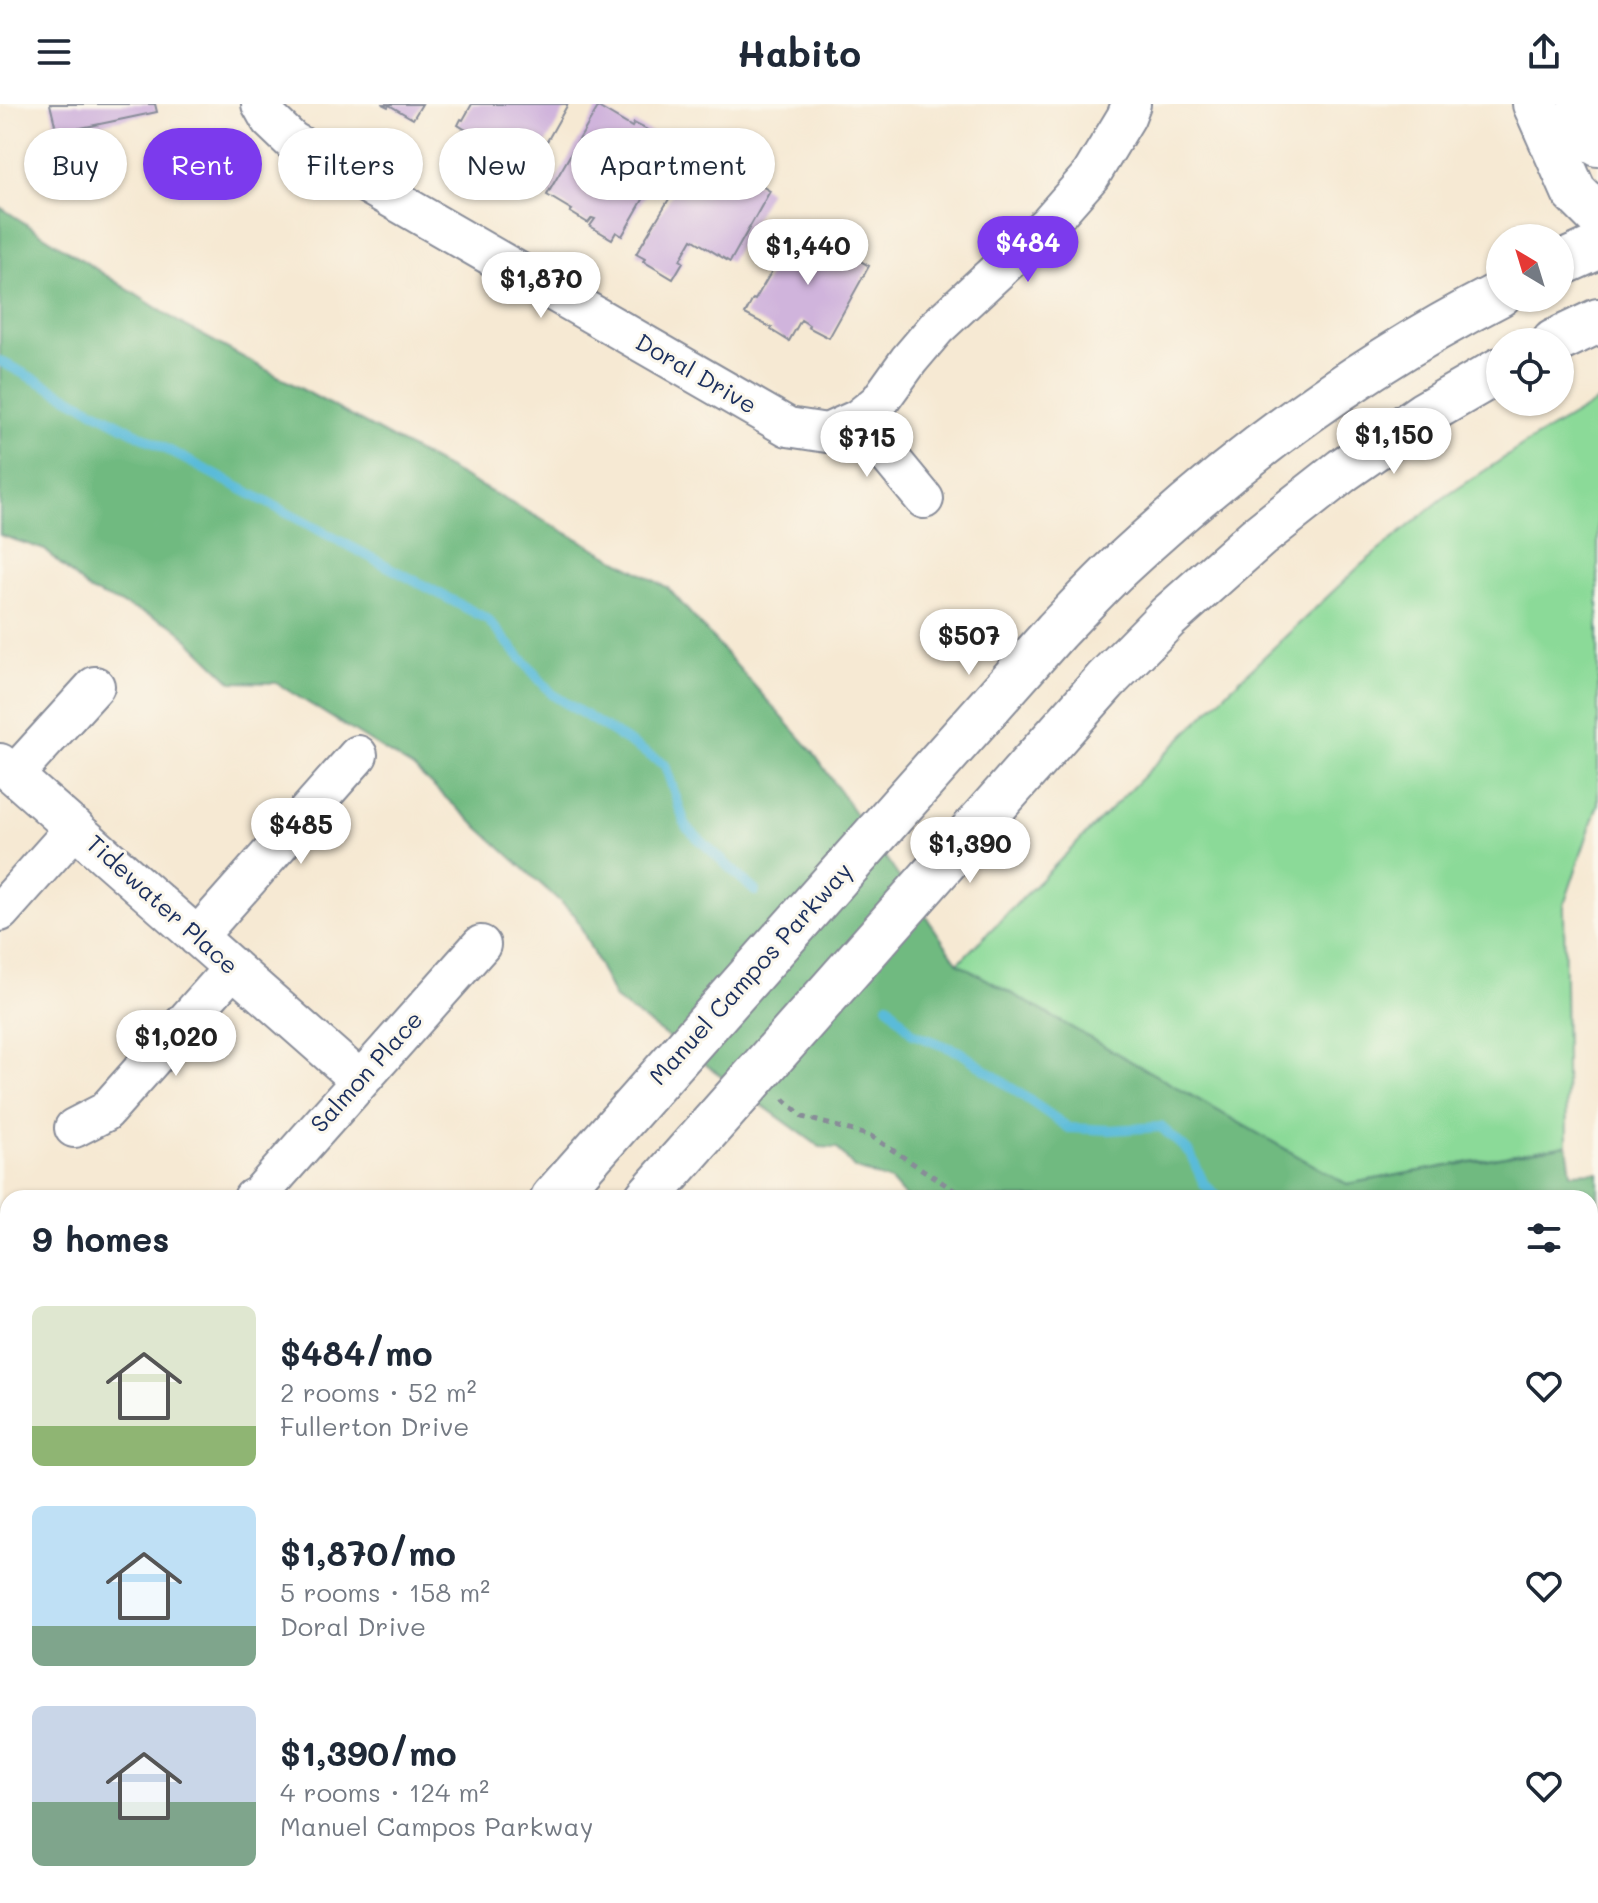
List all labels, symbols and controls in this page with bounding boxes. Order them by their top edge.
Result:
text: Habito [737,29,861,76]
icon: menu [32,30,76,74]
icon: share [1522,30,1566,74]
chip: Buy [24,128,127,200]
chip: Rent [143,128,262,200]
chip: Filters [278,128,423,200]
chip: New [439,128,555,200]
chip: Apartment [571,128,775,200]
pin: $484 [981,216,1075,284]
pin: $1,440 [743,219,873,287]
north arrow [1486,224,1574,312]
map controls [1486,224,1574,416]
text: $484 [995,225,1061,259]
text: $1,440 [765,228,851,262]
pin: $1,870 [476,252,606,320]
text: $1,870 [500,261,582,295]
street label: Doral Drive [631,326,763,420]
button: locate [1486,328,1574,416]
pin: $1,150 [1329,408,1459,476]
pin: $715 [820,411,914,479]
text: $1,150 [1355,417,1434,451]
text: $715 [838,420,896,454]
pin: $507 [922,609,1016,677]
text: $507 [938,618,1000,652]
pin: $485 [254,798,348,866]
text: $485 [269,807,333,841]
pin: $1,390 [905,817,1035,885]
text: $1,390 [928,826,1012,860]
street label: Tidewater Place [81,827,246,980]
street label: Manuel Campos Parkway [642,855,858,1091]
street label: Salmon Place [303,1004,429,1138]
pin: $1,020 [111,1010,241,1078]
text: $1,020 [134,1019,218,1053]
text: 9 homes [32,1216,169,1261]
icon: filters [1522,1216,1566,1260]
text: $484/mo [280,1330,433,1375]
icon: home [96,1338,192,1434]
icon: heart [1522,1364,1566,1408]
text: 2 rooms · 52 m² [280,1375,477,1409]
text: Fullerton Drive [280,1409,469,1443]
text: $1,870/mo [280,1530,456,1575]
icon: home [96,1538,192,1634]
icon: heart [1522,1564,1566,1608]
text: 5 rooms · 158 m² [280,1575,490,1609]
text: Doral Drive [280,1609,426,1643]
text: $1,390/mo [280,1730,457,1775]
icon: home [96,1738,192,1834]
icon: heart [1522,1764,1566,1808]
text: 4 rooms · 124 m² [280,1775,489,1809]
text: Manuel Campos Parkway [280,1809,593,1843]

